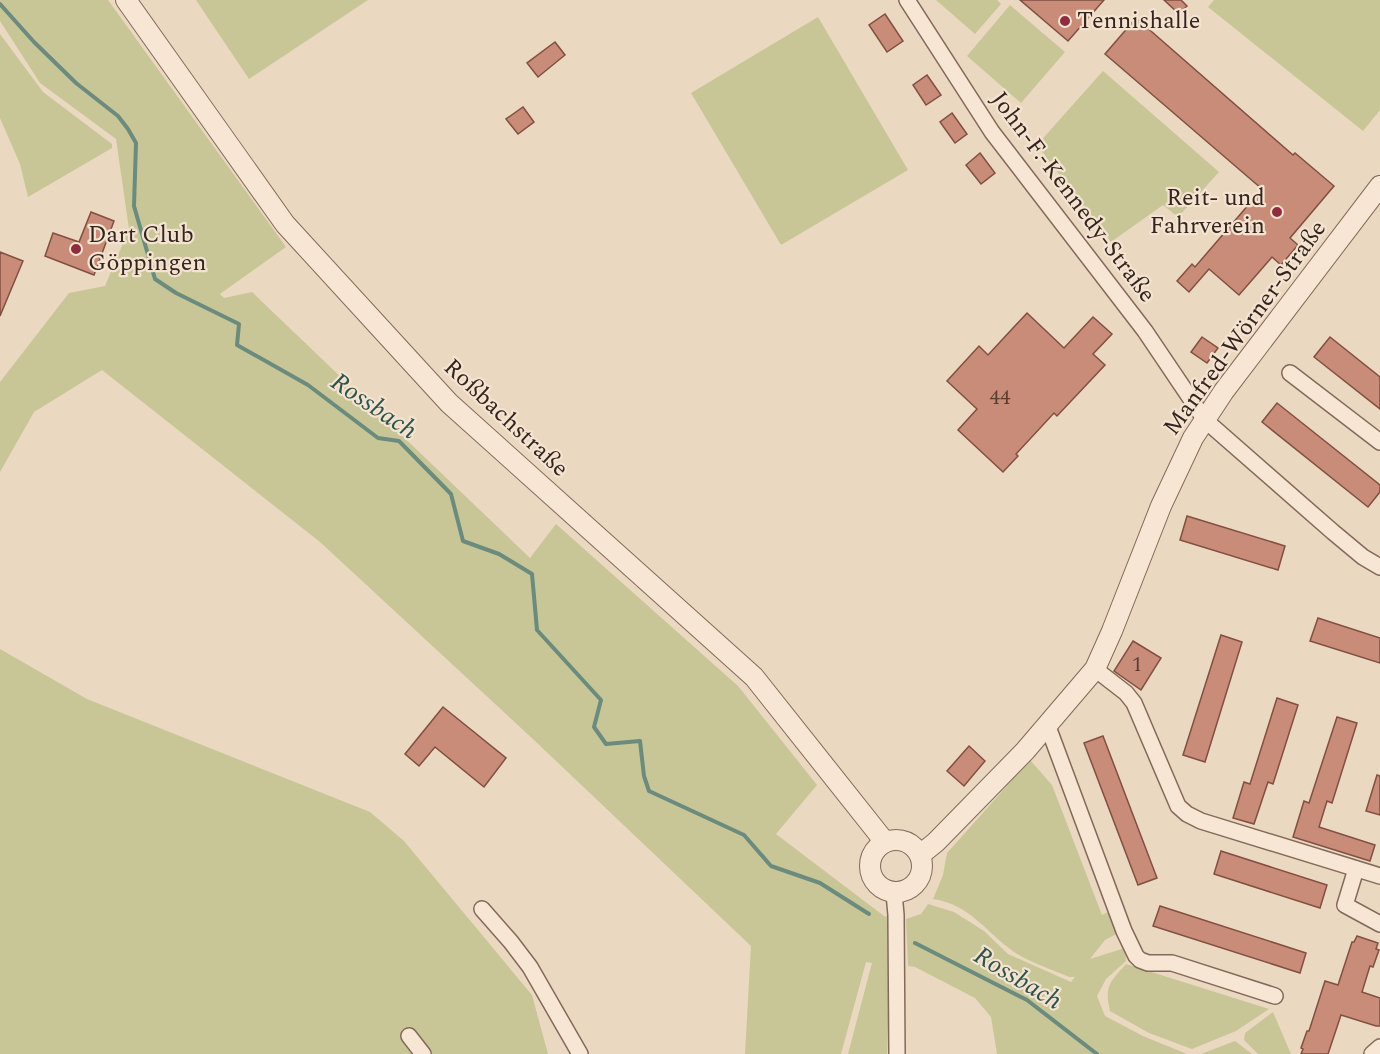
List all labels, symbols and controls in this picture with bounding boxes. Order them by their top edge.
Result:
place label: Tennishalle [1077,3,1200,39]
marker: Tennishalle [1058,14,1072,28]
street label: John-F.-Kennedy-Straße [981,84,1165,310]
place label: Reit- und Fahrverein [1150,180,1265,244]
marker: Reit- und Fahrverein [1270,205,1284,219]
street label: Manfred-Wörner-Straße [1154,213,1336,443]
place label: Dart Club Göppingen [88,217,206,281]
marker: Dart Club Göppingen [69,242,83,256]
street label: Roßbachstraße [435,350,577,486]
water label: Rossbach [322,362,426,450]
house number: 44 [990,382,1011,414]
house number: 1 [1132,649,1142,681]
water label: Rossbach [966,936,1070,1020]

